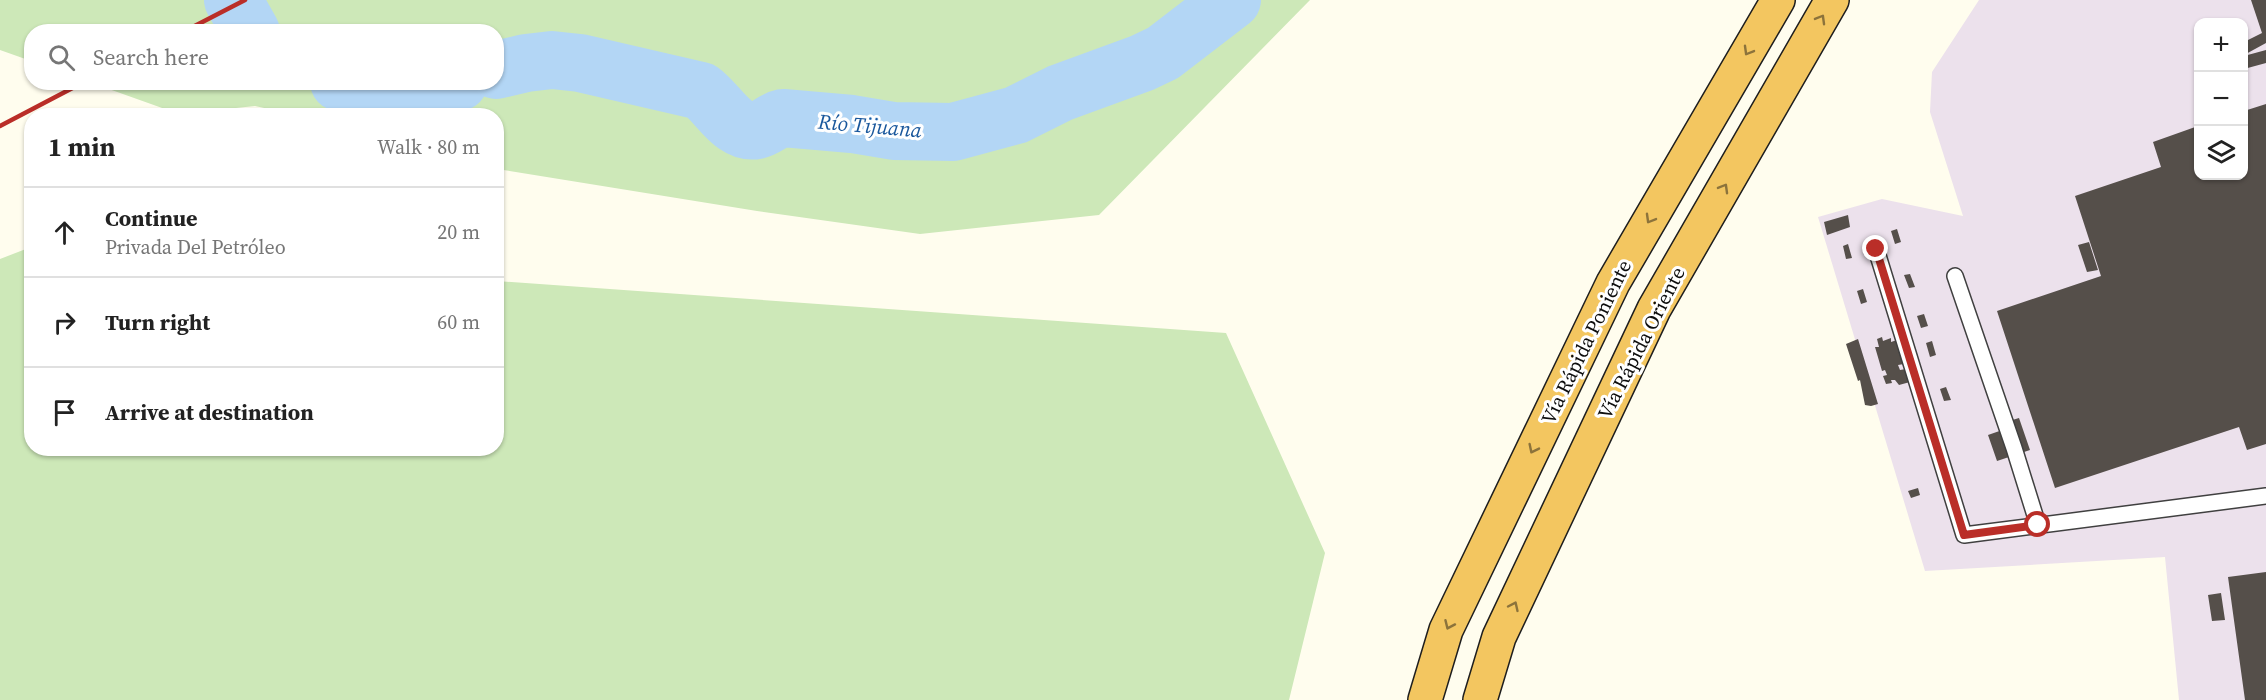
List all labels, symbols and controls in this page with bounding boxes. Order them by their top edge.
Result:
one-way arrow [1814,15,1825,25]
map controls [2194,18,2248,180]
button: + [2194,18,2248,72]
search box [24,24,504,90]
icon: search [45,41,78,74]
text: Search here [93,42,209,72]
one-way arrow [1744,44,1756,55]
button: − [2194,72,2248,126]
water label: Río Tijuana [816,106,923,144]
button: layers [2194,126,2248,180]
text: 1 min [48,129,115,165]
text: Walk · 80 m [377,133,480,161]
one-way arrow [1717,184,1728,194]
text: Continue [105,203,198,233]
one-way arrow [1646,213,1657,223]
icon: ahead [48,216,81,249]
text: 20 m [437,218,480,246]
text: Privada Del Petróleo [105,233,286,261]
route end [1862,235,1888,261]
street label: Vía Rápida Poniente [1534,255,1638,429]
street label: Vía Rápida Oriente [1590,262,1692,424]
icon: right [48,306,81,339]
text: Turn right [105,307,210,337]
text: 60 m [437,308,480,336]
icon: arrive [48,396,81,429]
text: Arrive at destination [105,397,314,427]
one-way arrow [1528,442,1540,453]
route start [2024,511,2050,537]
one-way arrow [1506,601,1518,612]
one-way arrow [1444,618,1456,629]

